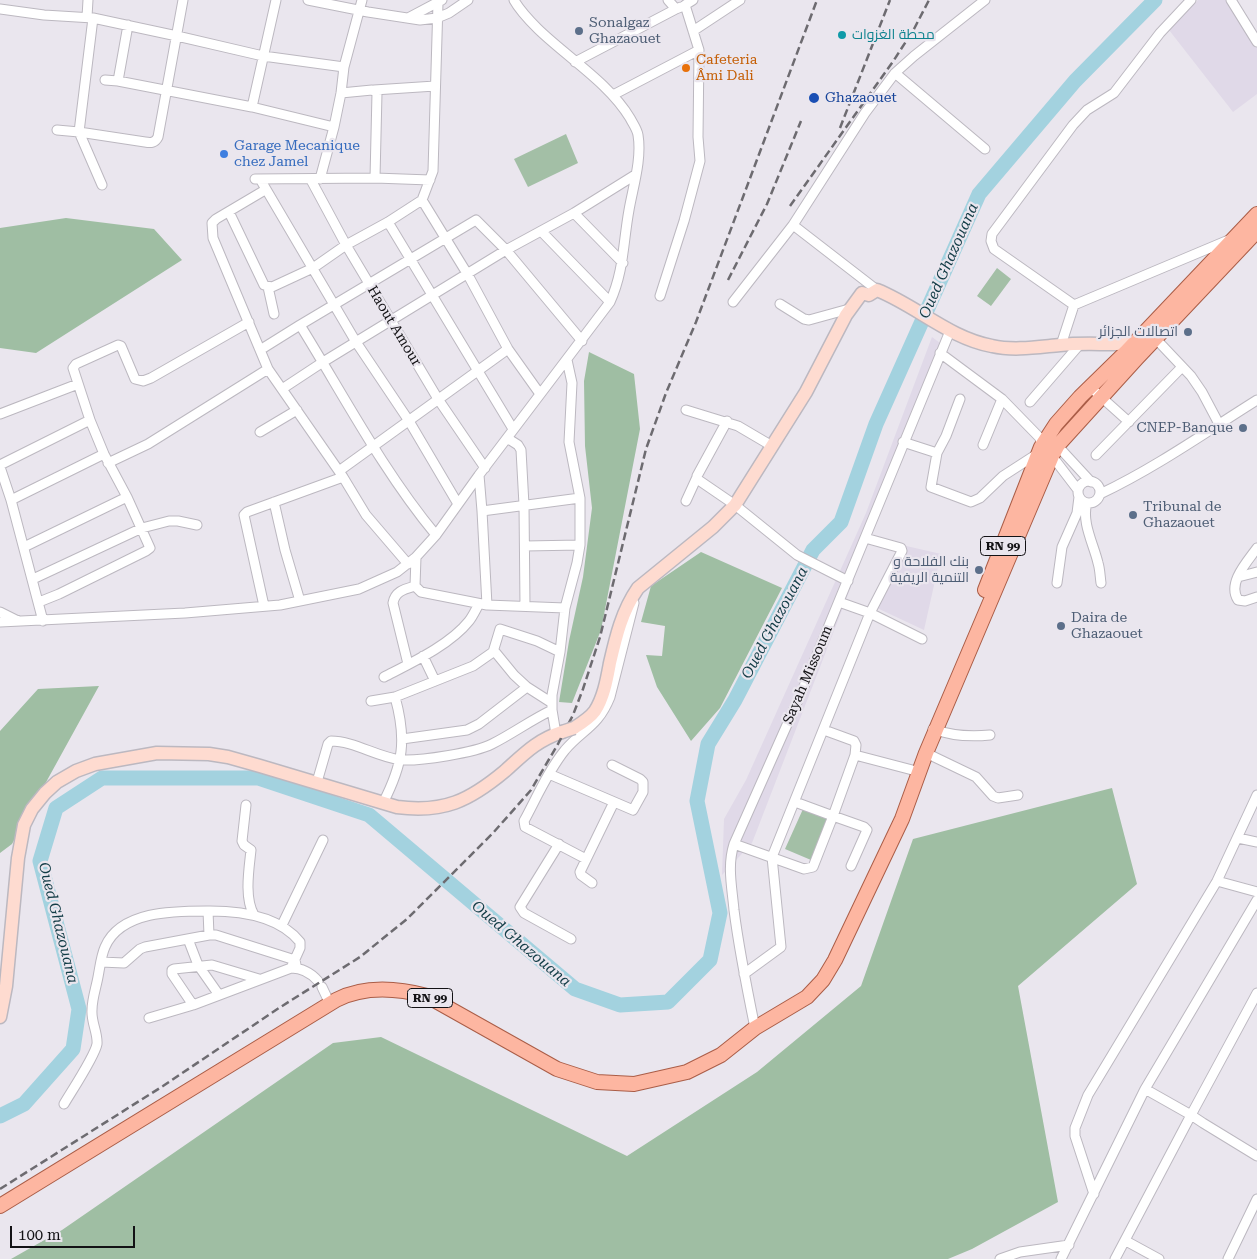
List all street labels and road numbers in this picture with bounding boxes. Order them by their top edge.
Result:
street label: Haout Amour [363,283,425,369]
road number: RN 99 [980,536,1026,556]
street label: Sayah Missoum [780,623,836,727]
road number: RN 99 [408,988,452,1008]

